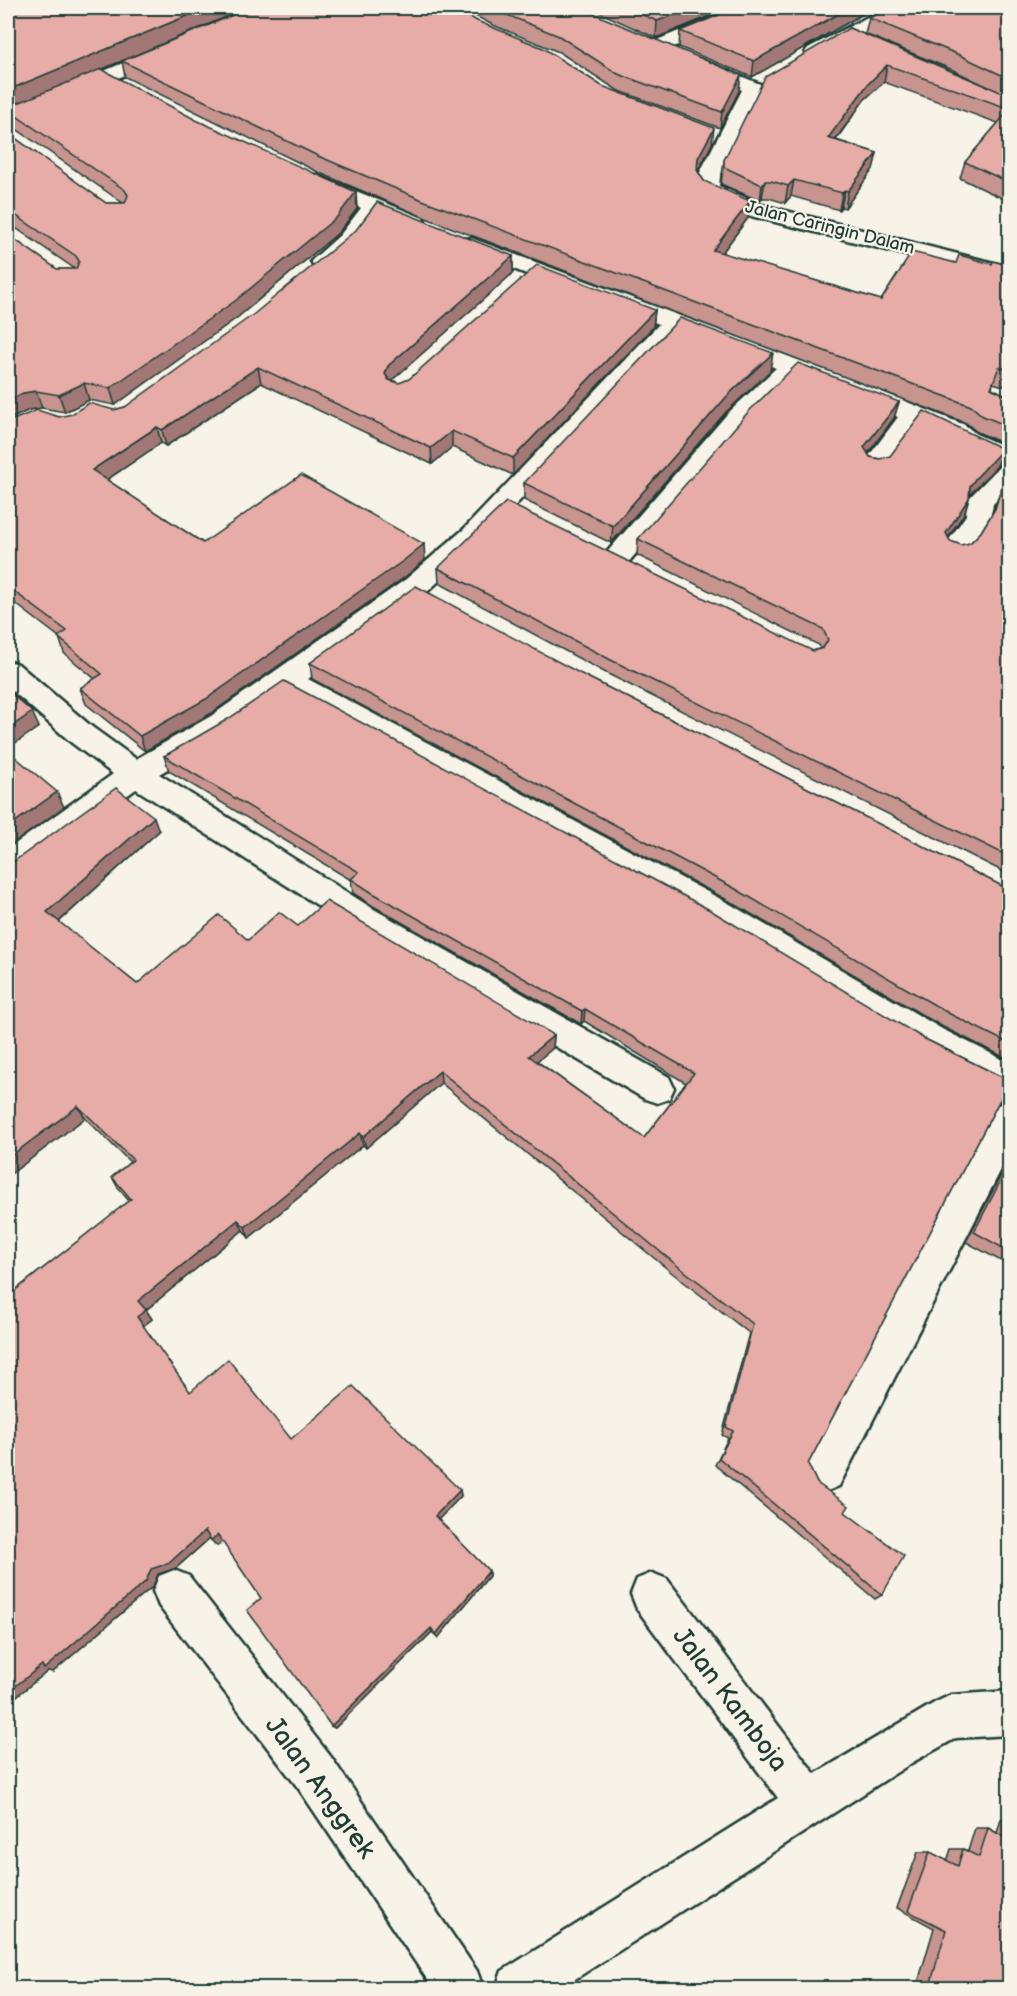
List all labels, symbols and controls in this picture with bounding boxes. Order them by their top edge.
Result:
street label: Jalan Caringin Dalam [743,196,917,259]
street label: Jalan Kamboja [666,1622,794,1778]
street label: Jalan Anggrek [258,1711,382,1865]

